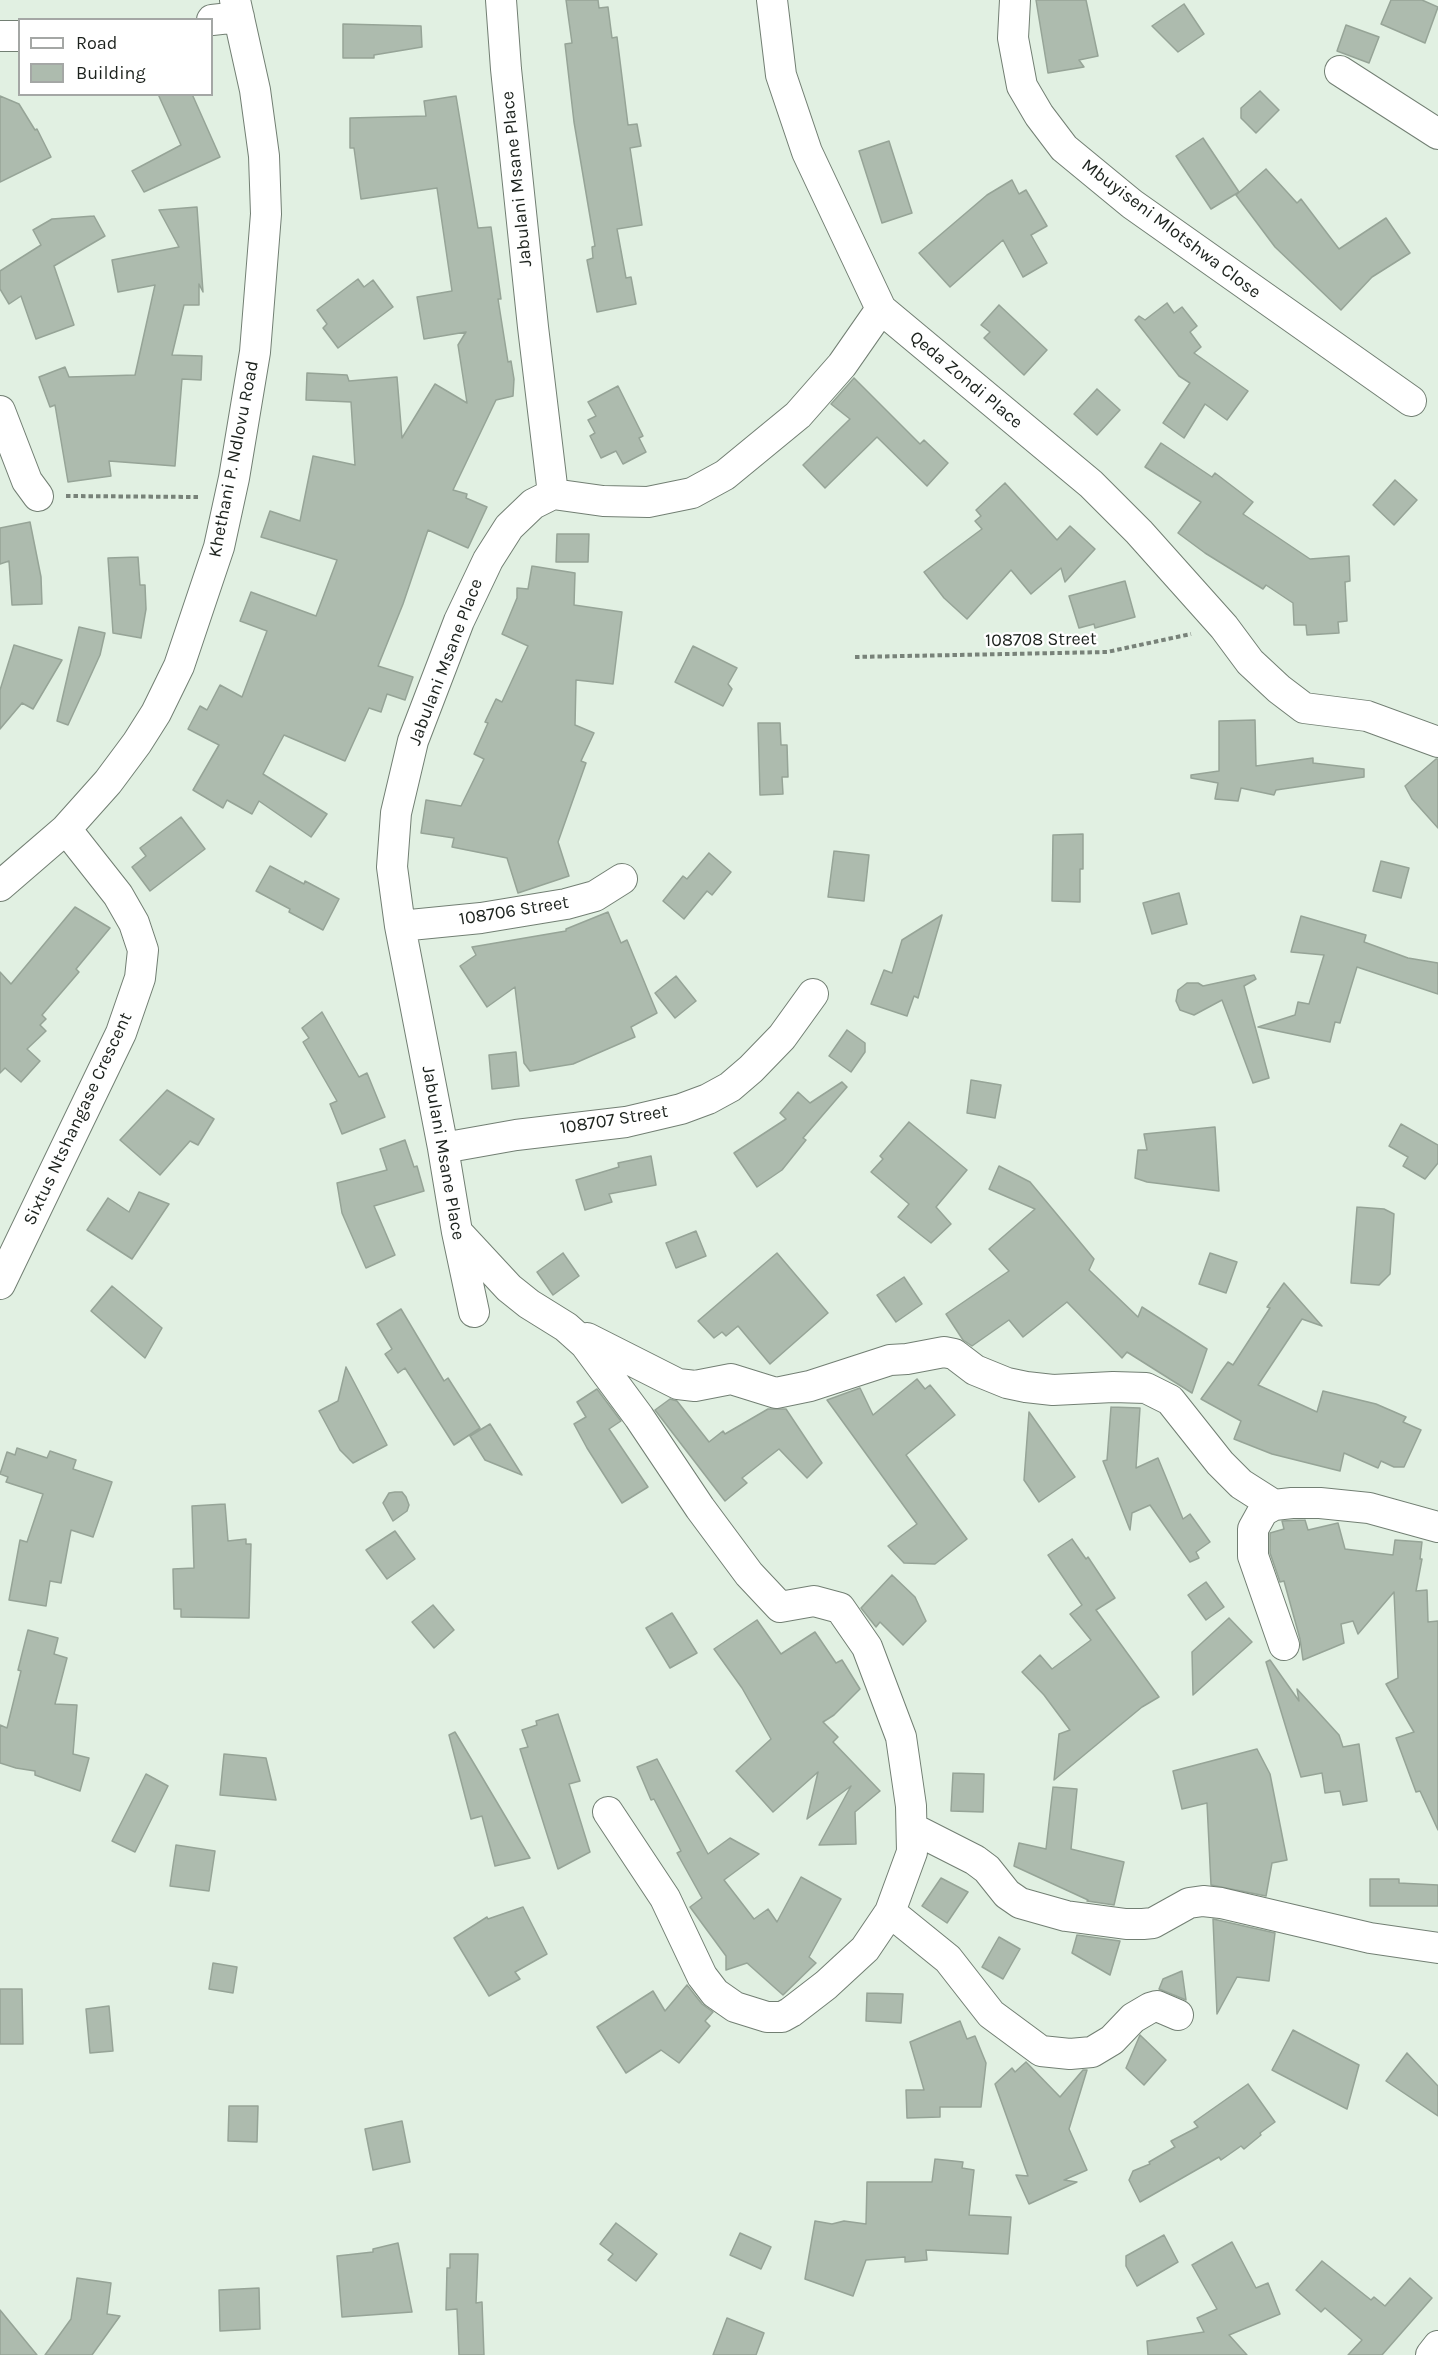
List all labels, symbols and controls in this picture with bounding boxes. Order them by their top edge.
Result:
legend [18,18,213,96]
text: Road [76,32,117,54]
text: Building [76,62,146,84]
street label: Jabulani Msane Place [497,90,537,268]
street label: Mbuyiseni Mlotshwa Close [1077,155,1265,303]
street label: Qeda Zondi Place [905,326,1027,434]
street label: Khethani P. Ndlovu Road [204,359,264,559]
street label: Jabulani Msane Place [404,576,488,748]
street label: 108708 Street [985,628,1097,652]
street label: 108706 Street [458,892,570,930]
street label: Sixtus Ntshangase Crescent [19,1009,137,1229]
street label: Jabulani Msane Place [417,1064,469,1242]
street label: 108707 Street [558,1101,670,1139]

